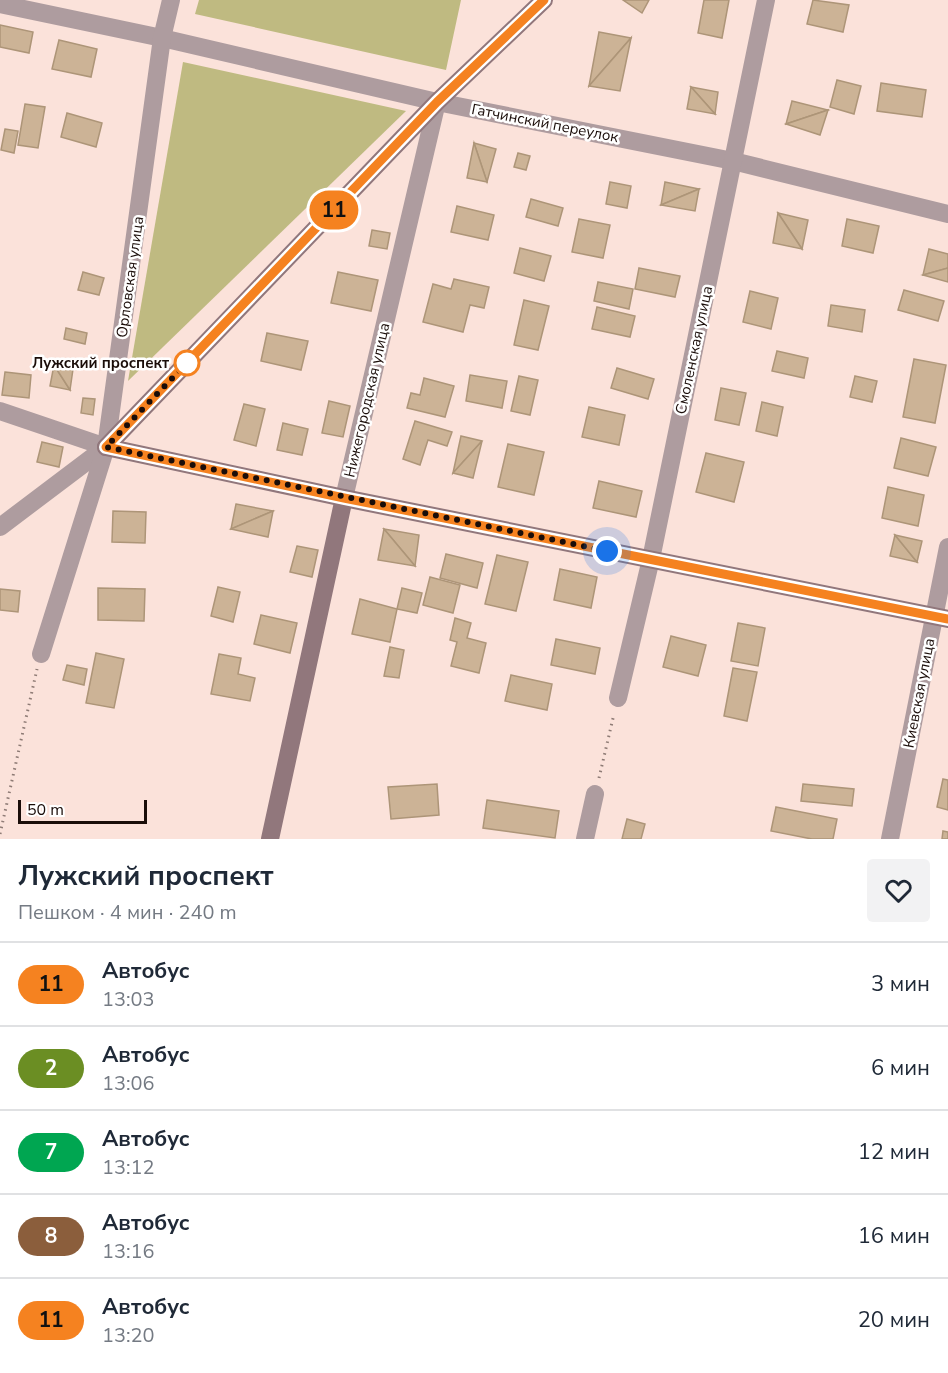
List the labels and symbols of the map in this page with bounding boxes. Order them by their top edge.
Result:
street label: Гатчинский переулок [470,99,620,147]
line badge: 11 [307,190,361,230]
street label: Орловская улица [112,215,148,339]
street label: Смоленская улица [671,284,717,416]
street label: Нижегородская улица [339,321,395,479]
marker: Лужский проспект [174,350,200,376]
place label: Лужский проспект [32,353,169,373]
your location [592,536,622,566]
street label: Киевская улица [899,636,939,750]
scale bar [18,797,147,824]

